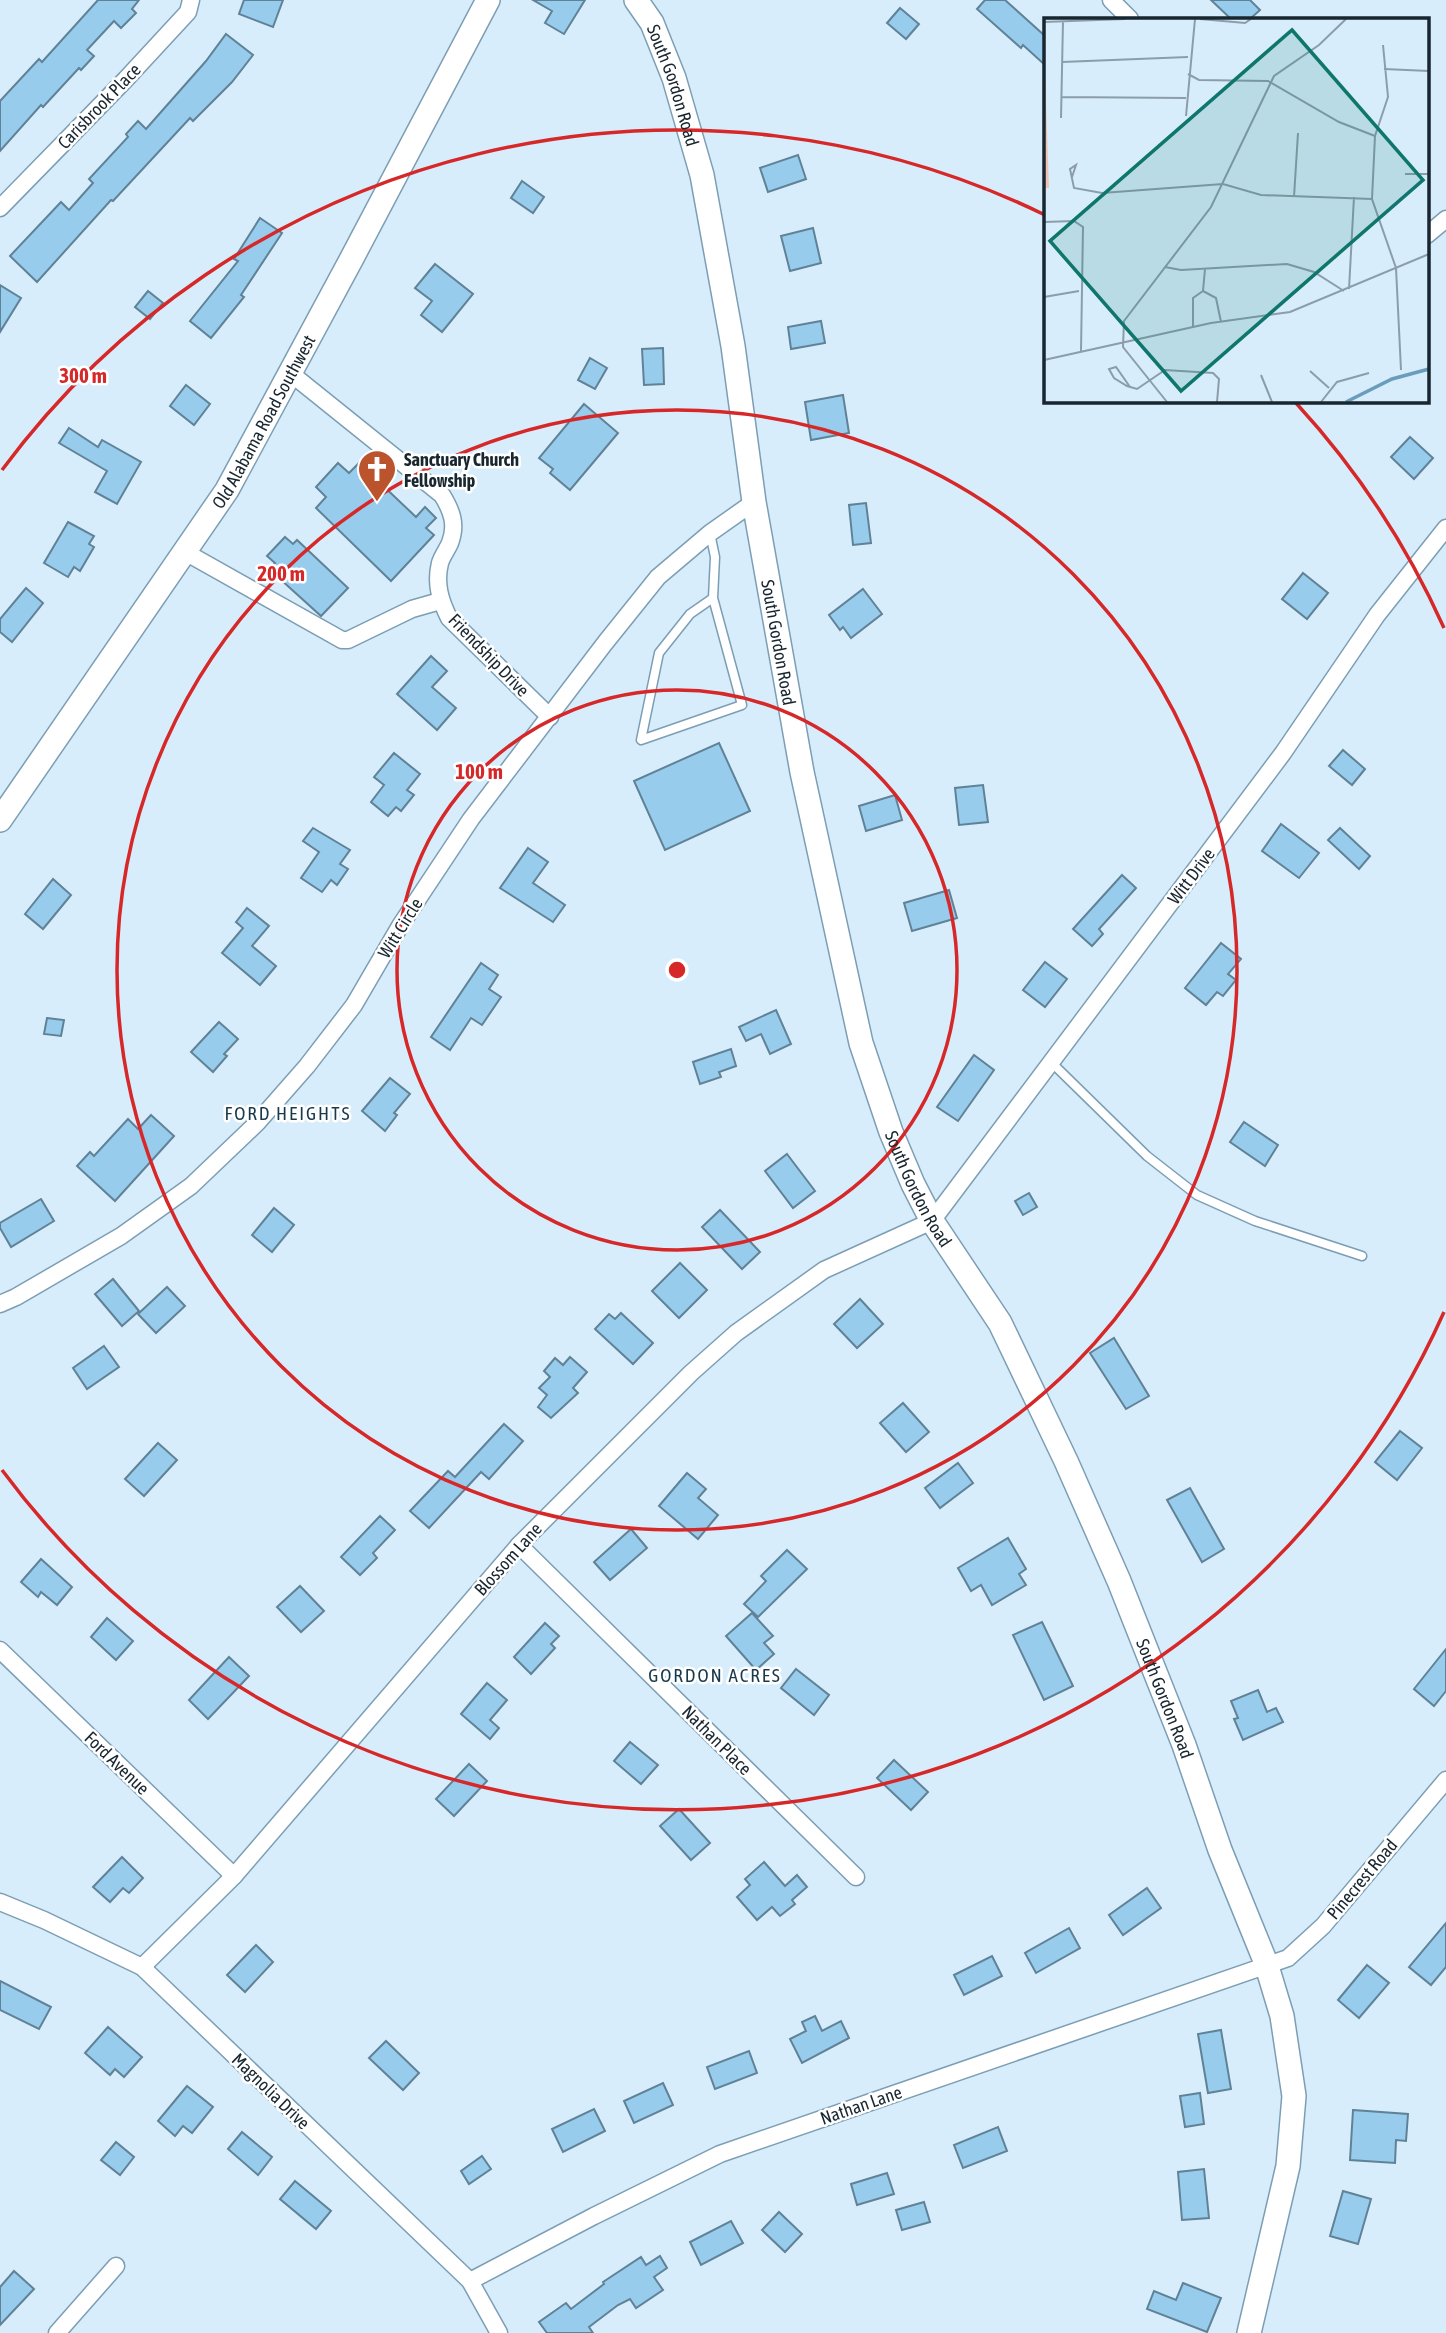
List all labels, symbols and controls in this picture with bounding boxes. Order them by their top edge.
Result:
inset map [1044,18,1428,402]
street label: South Gordon Road [643,21,704,148]
street label: Carisbrook Place [53,59,145,153]
street label: Old Alabama Road Southwest [207,331,319,512]
text: 300 m [59,363,107,387]
church icon: Sanctuary Church Fellowship [356,448,398,503]
place label: Sanctuary Church Fellowship [404,449,519,491]
text: 200 m [257,561,305,585]
street label: South Gordon Road [758,578,800,707]
street label: Friendship Drive [444,609,534,701]
text: 100 m [455,759,503,783]
street label: Witt Drive [1163,844,1219,908]
street label: Witt Circle [373,894,427,962]
centre of rings [665,958,689,982]
district label: FORD HEIGHTS [225,1102,351,1124]
street label: South Gordon Road [881,1128,957,1251]
street label: Blossom Lane [470,1518,546,1600]
street label: South Gordon Road [1132,1635,1198,1761]
district label: GORDON ACRES [648,1664,782,1686]
street label: Nathan Place [678,1701,756,1779]
street label: Ford Avenue [80,1727,154,1799]
street label: Pinecrest Road [1322,1835,1402,1923]
street label: Magnolia Drive [228,2049,314,2133]
street label: Nathan Lane [818,2081,904,2129]

